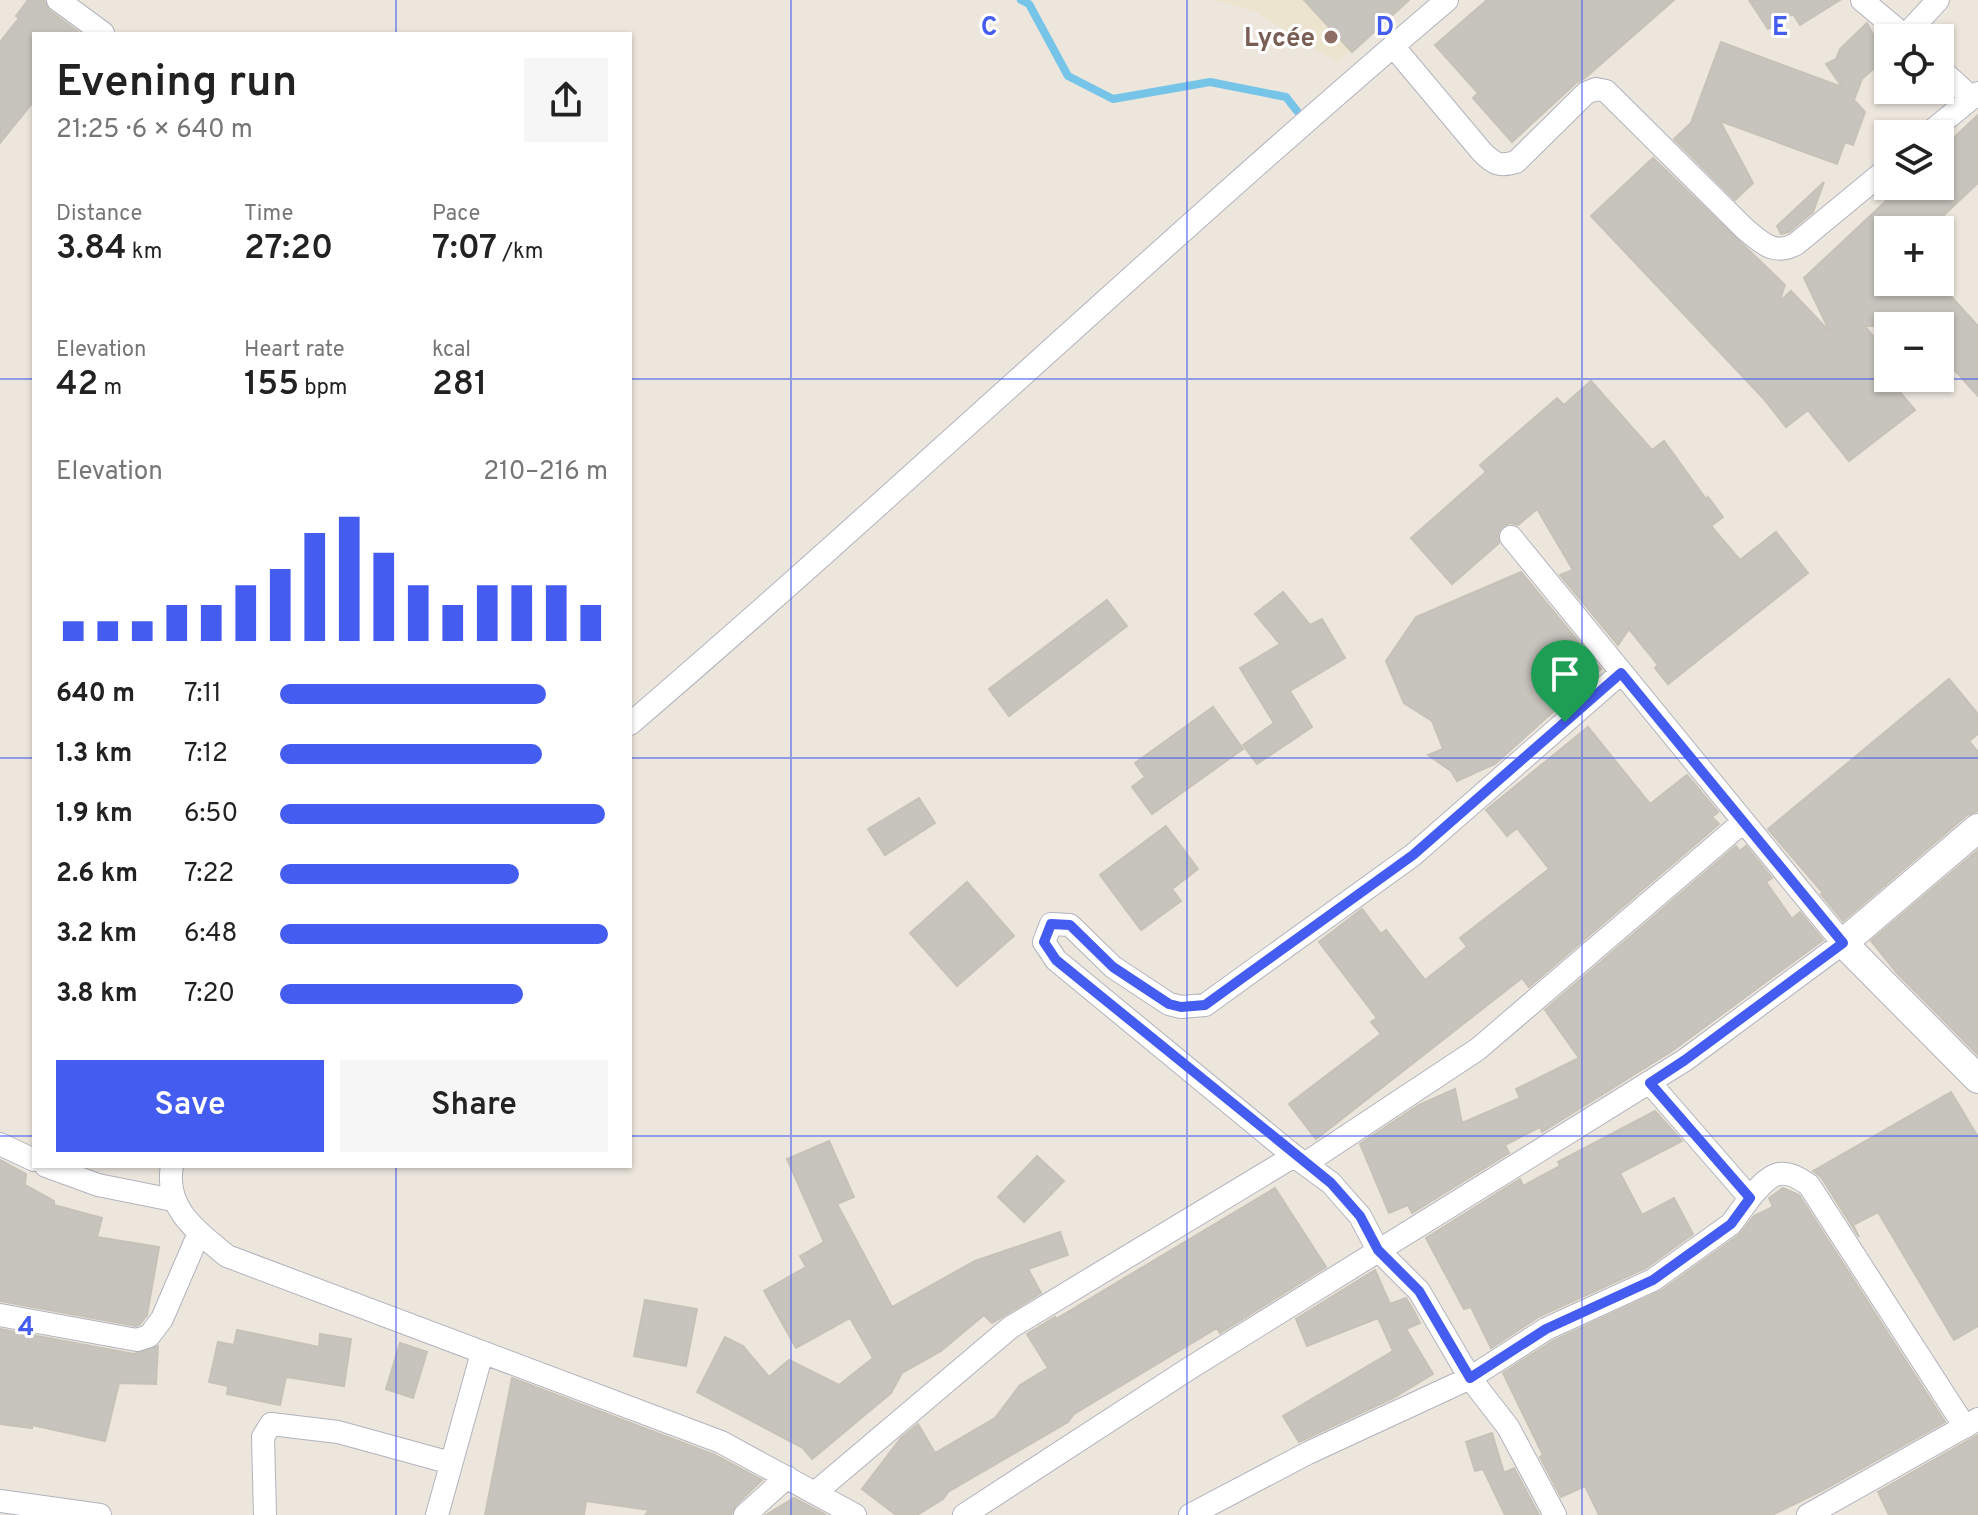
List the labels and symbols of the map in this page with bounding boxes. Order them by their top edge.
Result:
text: C [981,12,997,45]
text: D [1376,12,1394,45]
text: E [1772,12,1788,45]
place label: Lycée [1244,23,1315,56]
marker: Lycée [1322,28,1340,46]
pin [1531,640,1599,722]
text: 4 [18,1312,34,1345]

